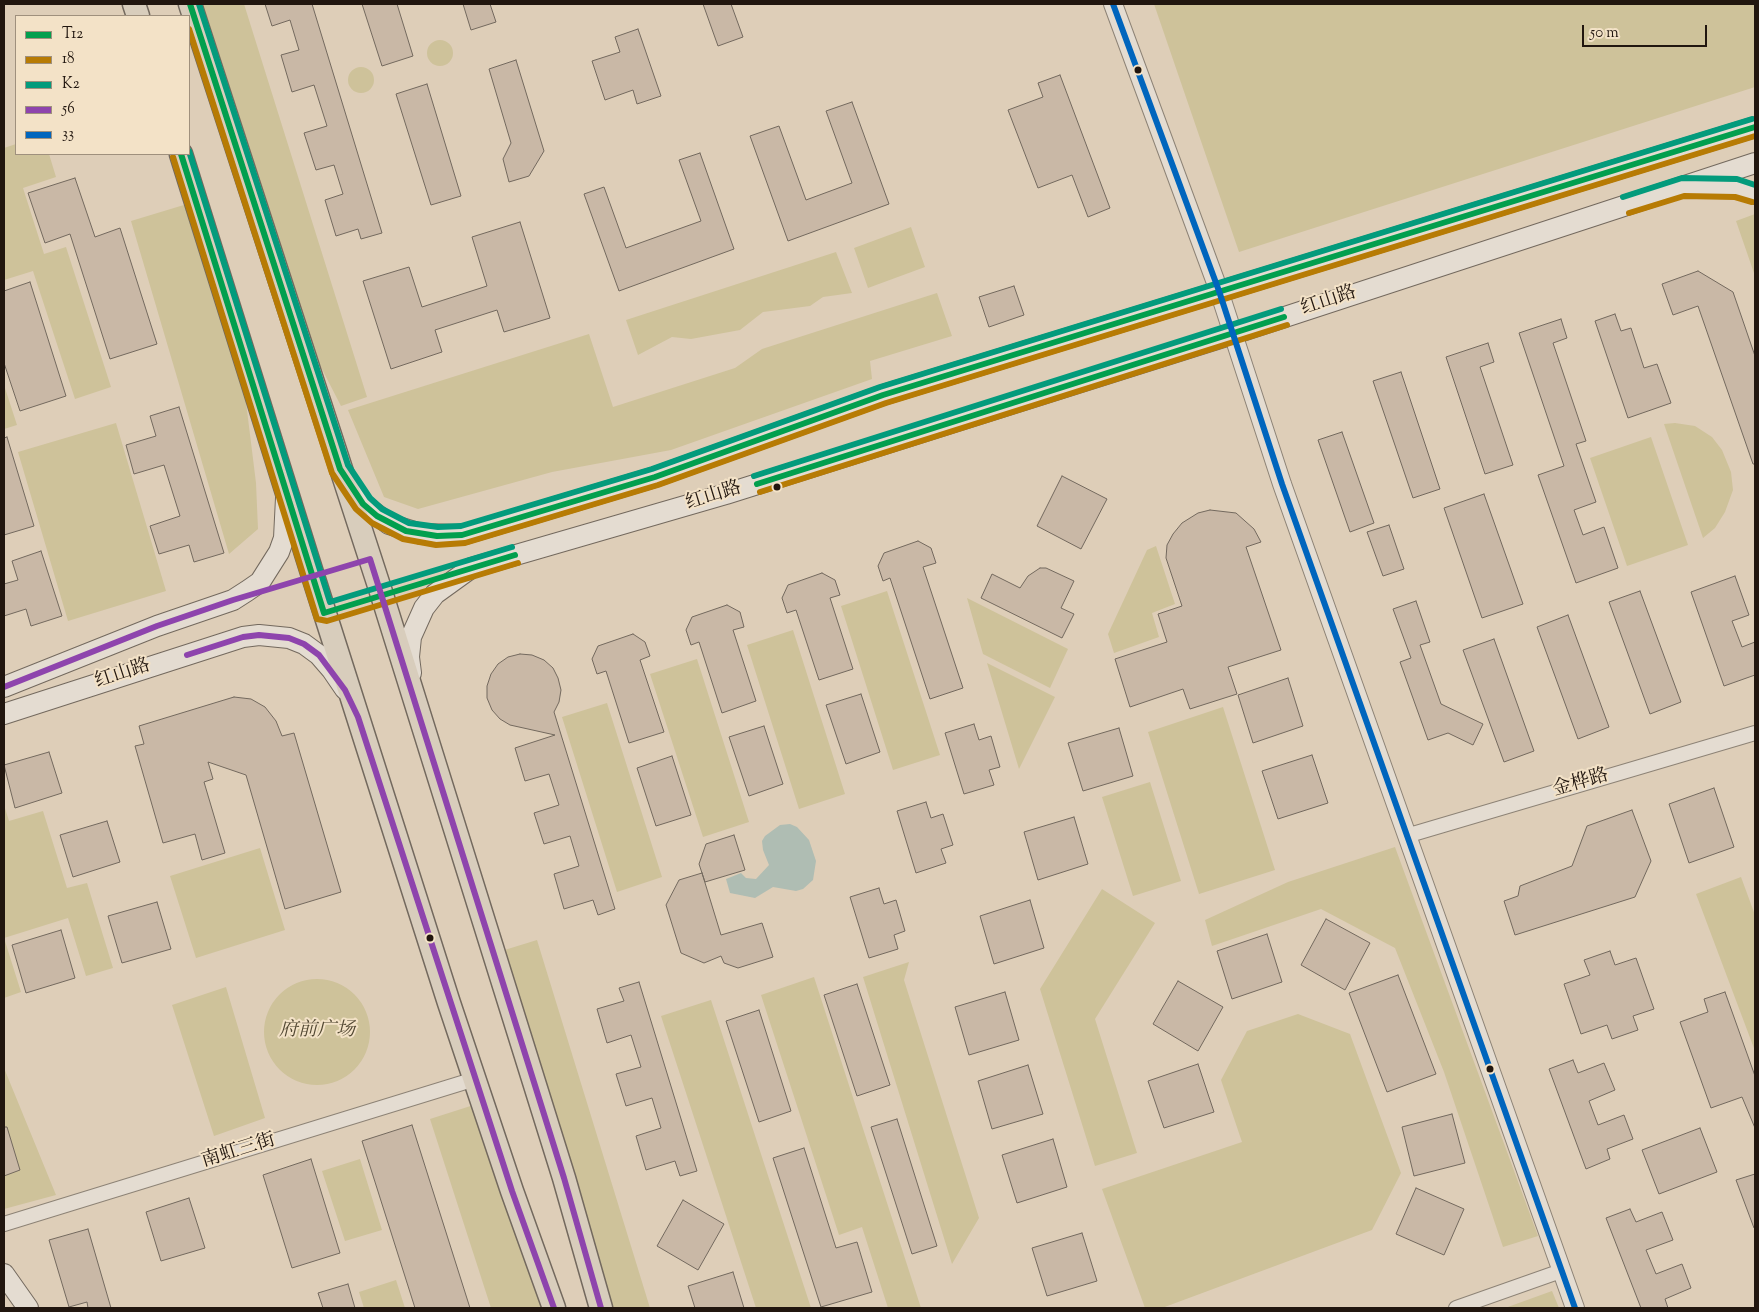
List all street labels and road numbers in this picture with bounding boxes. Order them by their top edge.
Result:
street label: 红山路 [1298,282,1360,322]
street label: 红山路 [683,478,745,516]
street label: 红山路 [92,655,154,695]
street label: 金桦路 [1550,765,1612,803]
street label: 南虹三街 [199,1130,279,1174]

